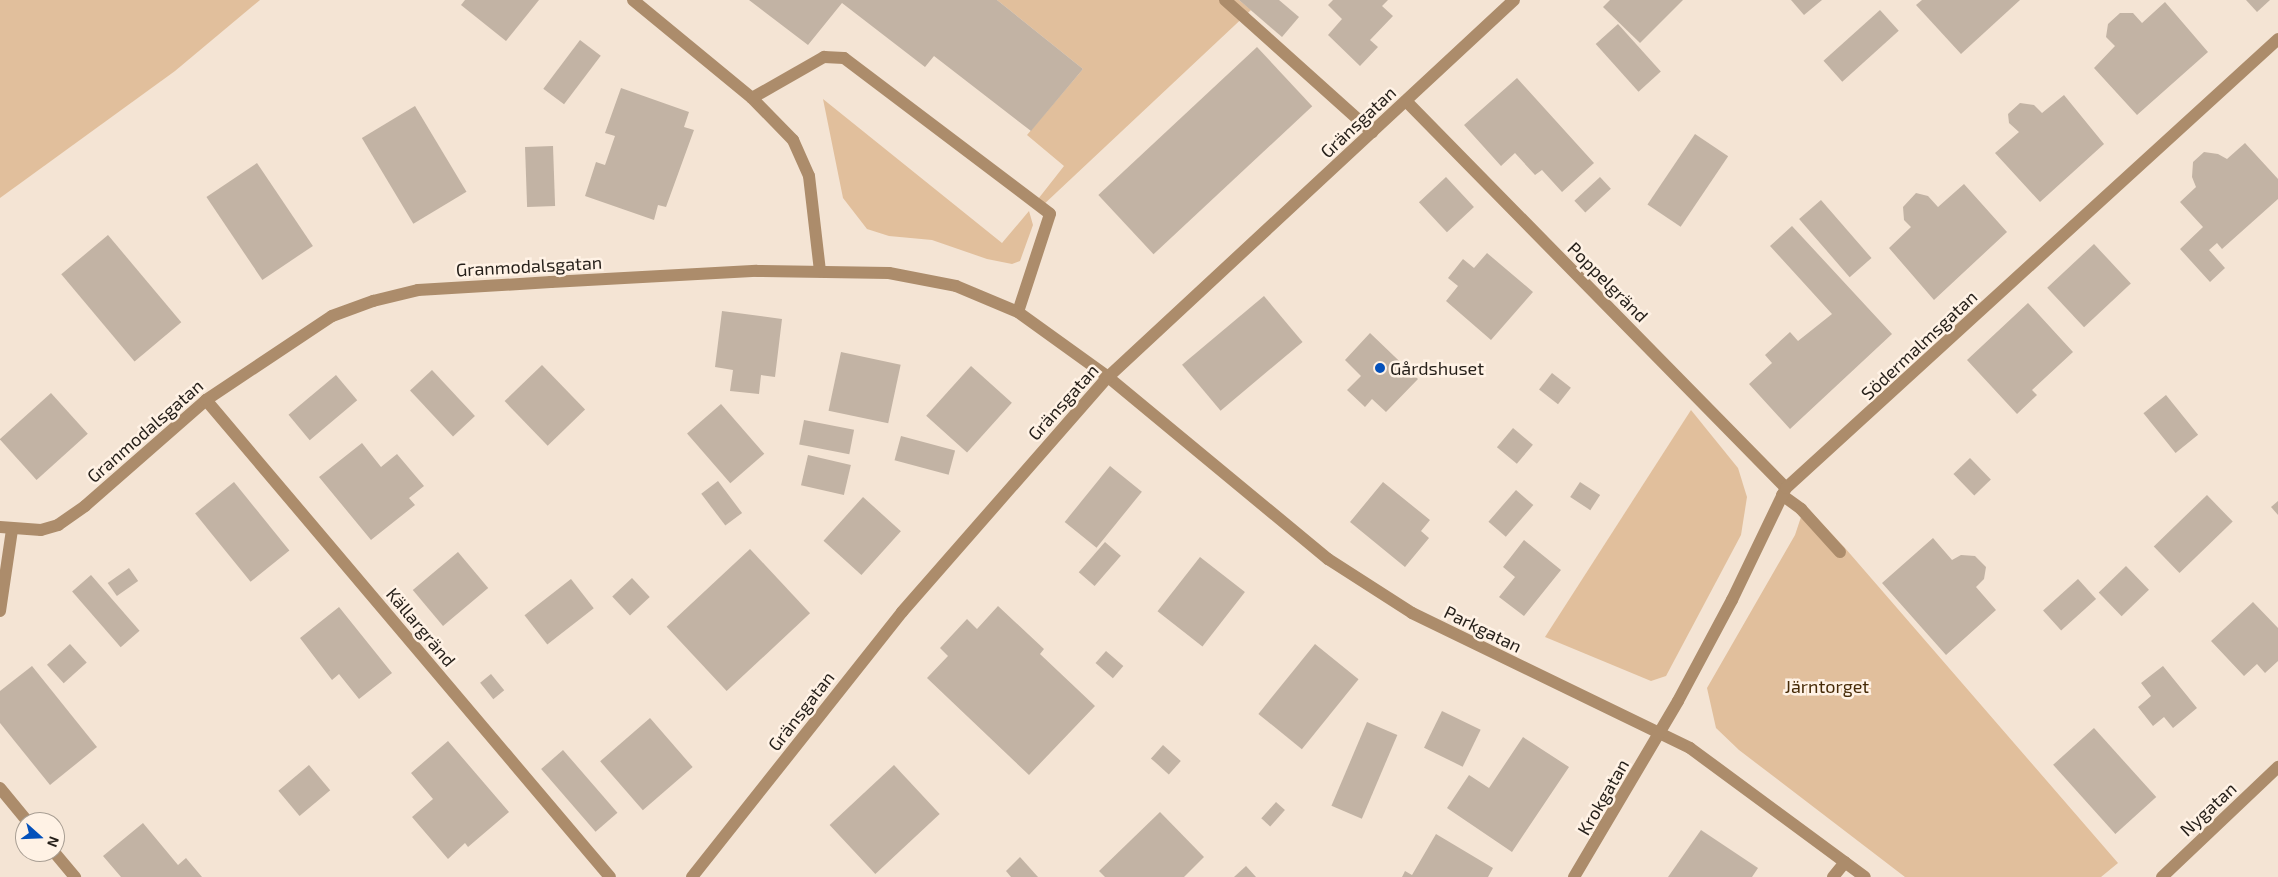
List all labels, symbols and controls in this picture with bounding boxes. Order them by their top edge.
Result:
street label: Gränsgatan [1316,82,1400,162]
street label: Poppelgränd [1563,237,1653,327]
street label: Granmodalsgatan [455,251,603,281]
street label: Södermalmsgatan [1857,286,1981,404]
place label: Gårdshuset [1390,357,1484,379]
street label: Gränsgatan [1023,359,1103,445]
marker: Gårdshuset [1374,362,1386,374]
street label: Granmodalsgatan [83,375,207,487]
street label: Källargränd [382,583,460,671]
street label: Parkgatan [1441,601,1525,657]
street label: Gränsgatan [763,667,839,755]
park label: Järntorget [1785,675,1869,697]
street label: Krokgatan [1573,755,1633,839]
street label: Nygatan [2175,778,2241,840]
north arrow [15,812,65,862]
text: N [44,834,63,850]

